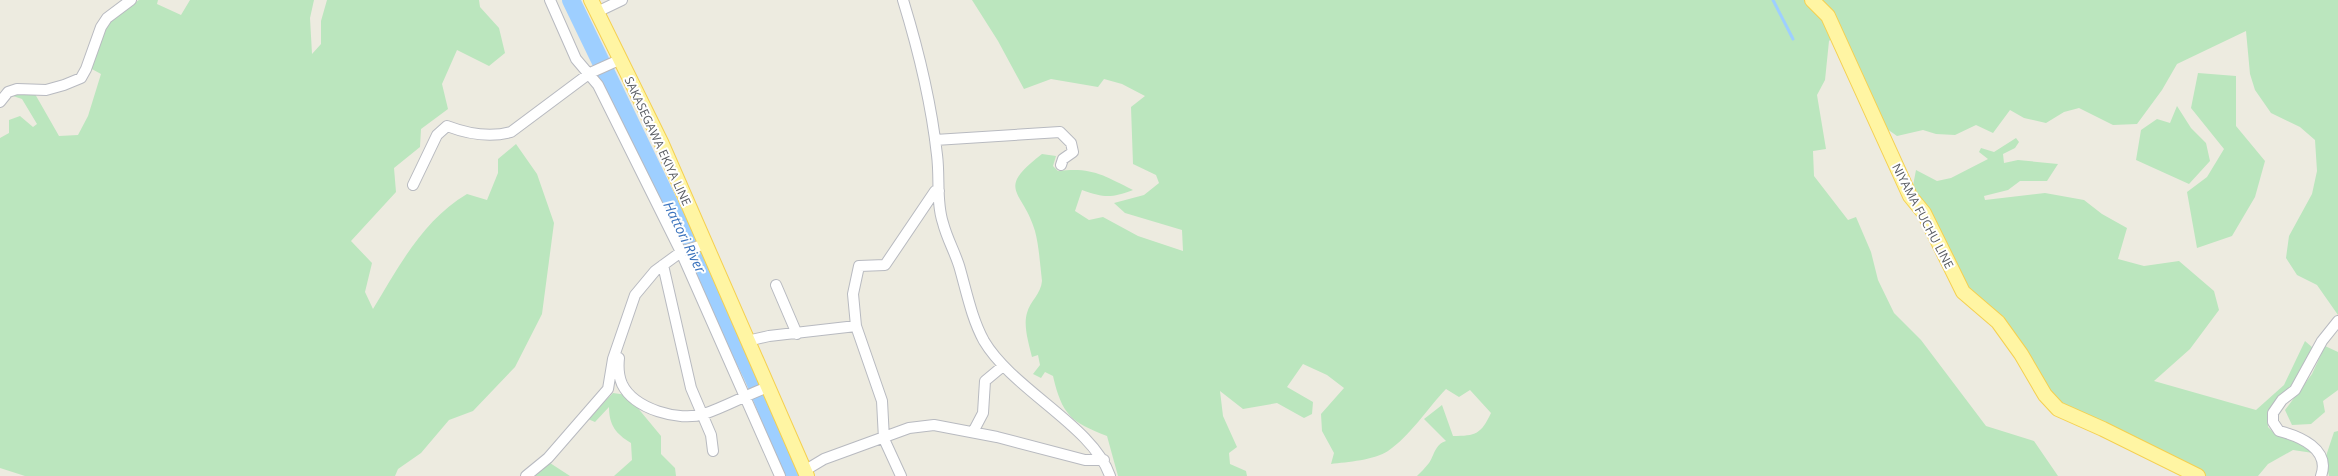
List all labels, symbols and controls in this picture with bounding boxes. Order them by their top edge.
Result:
street label: SAKASEGAWA EKIYA LINE [621,74,695,208]
street label: NIYAMA FUCHU LINE [1888,160,1958,272]
water label: Hattori River [659,198,711,277]

